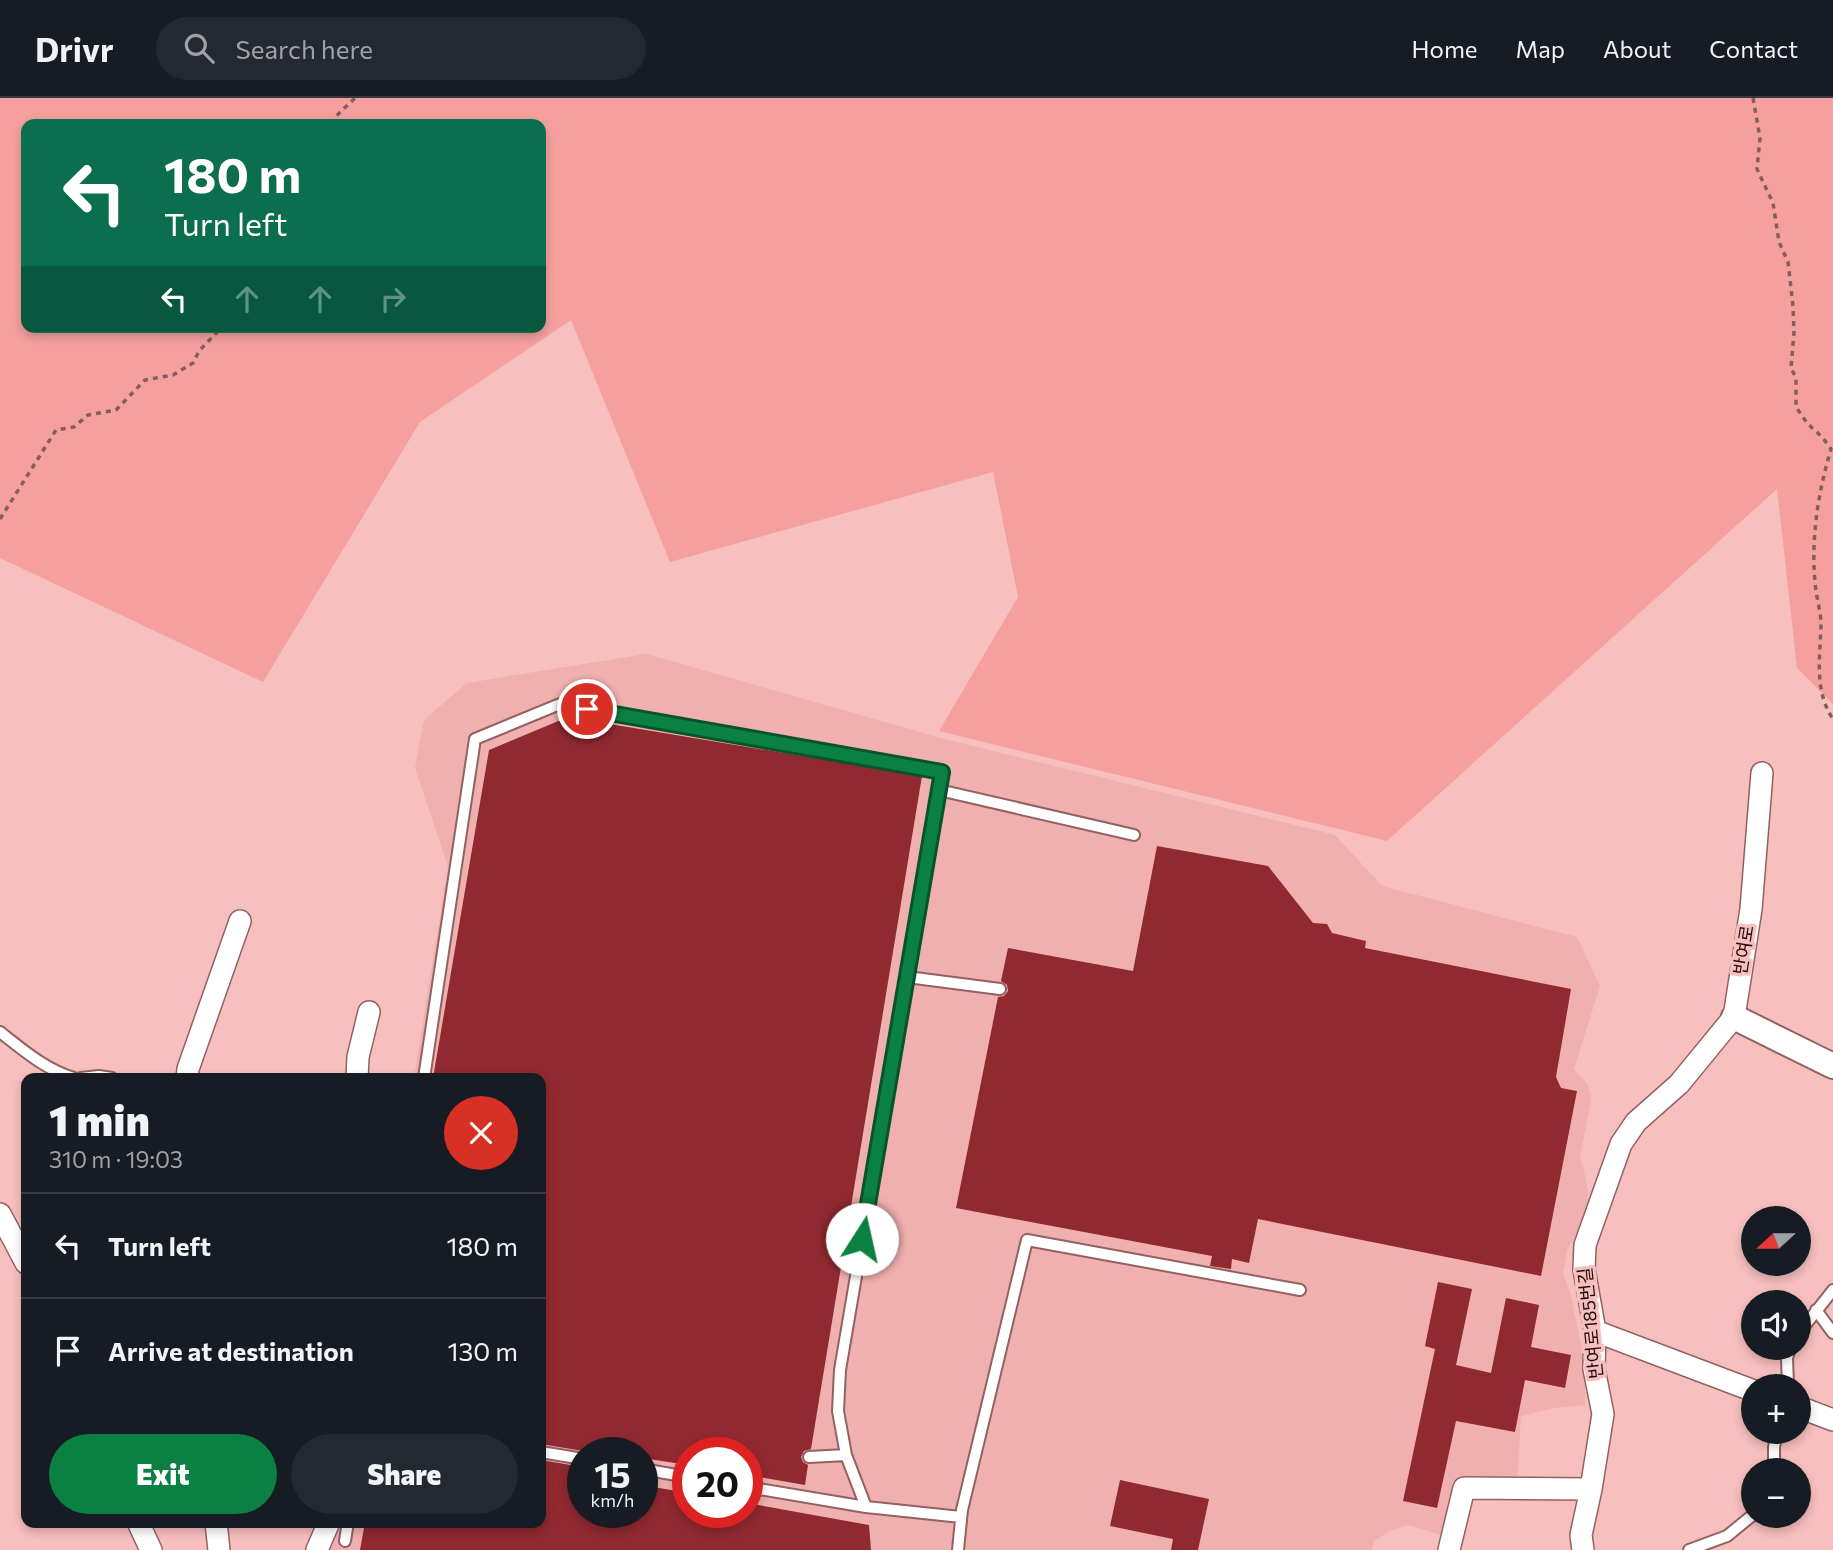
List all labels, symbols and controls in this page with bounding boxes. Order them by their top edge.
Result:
search box [156,17,646,80]
text: Drivr [35,28,114,69]
icon: search [180,29,218,67]
text: Search here [236,33,373,64]
text: Home [1412,34,1478,63]
text: Map [1516,34,1565,63]
text: About [1603,34,1671,63]
text: Contact [1709,34,1798,63]
text: 180 m [164,143,301,203]
icon: left [49,147,140,238]
text: Turn left [164,203,288,243]
icon: left [155,280,193,318]
icon: ahead [228,280,266,318]
icon: ahead [301,280,339,318]
icon: right [374,280,412,318]
pin [557,679,617,739]
icon: arrive [568,690,606,728]
street label: 반여로 [1728,924,1758,976]
text: 1 min [49,1093,150,1145]
button: close [444,1096,518,1170]
text: 310 m · 19:03 [49,1145,183,1173]
position arrow [825,1202,899,1276]
north arrow [1741,1206,1811,1276]
map controls [1741,1206,1811,1528]
icon: left [49,1227,87,1265]
text: Turn left [108,1230,211,1261]
text: 180 m [446,1230,518,1261]
street label: 반여로185번길 [1573,1266,1607,1380]
button: sound [1741,1290,1811,1360]
icon: arrive [49,1332,87,1370]
text: Arrive at destination [108,1335,354,1366]
text: 130 m [447,1335,518,1366]
button: + [1741,1374,1811,1444]
button: Exit [49,1434,277,1514]
button: Share [291,1434,518,1514]
speed limit sign: 20 [672,1437,763,1528]
text: 15 [594,1452,631,1495]
button: − [1741,1458,1811,1528]
text: km/h [591,1489,634,1511]

